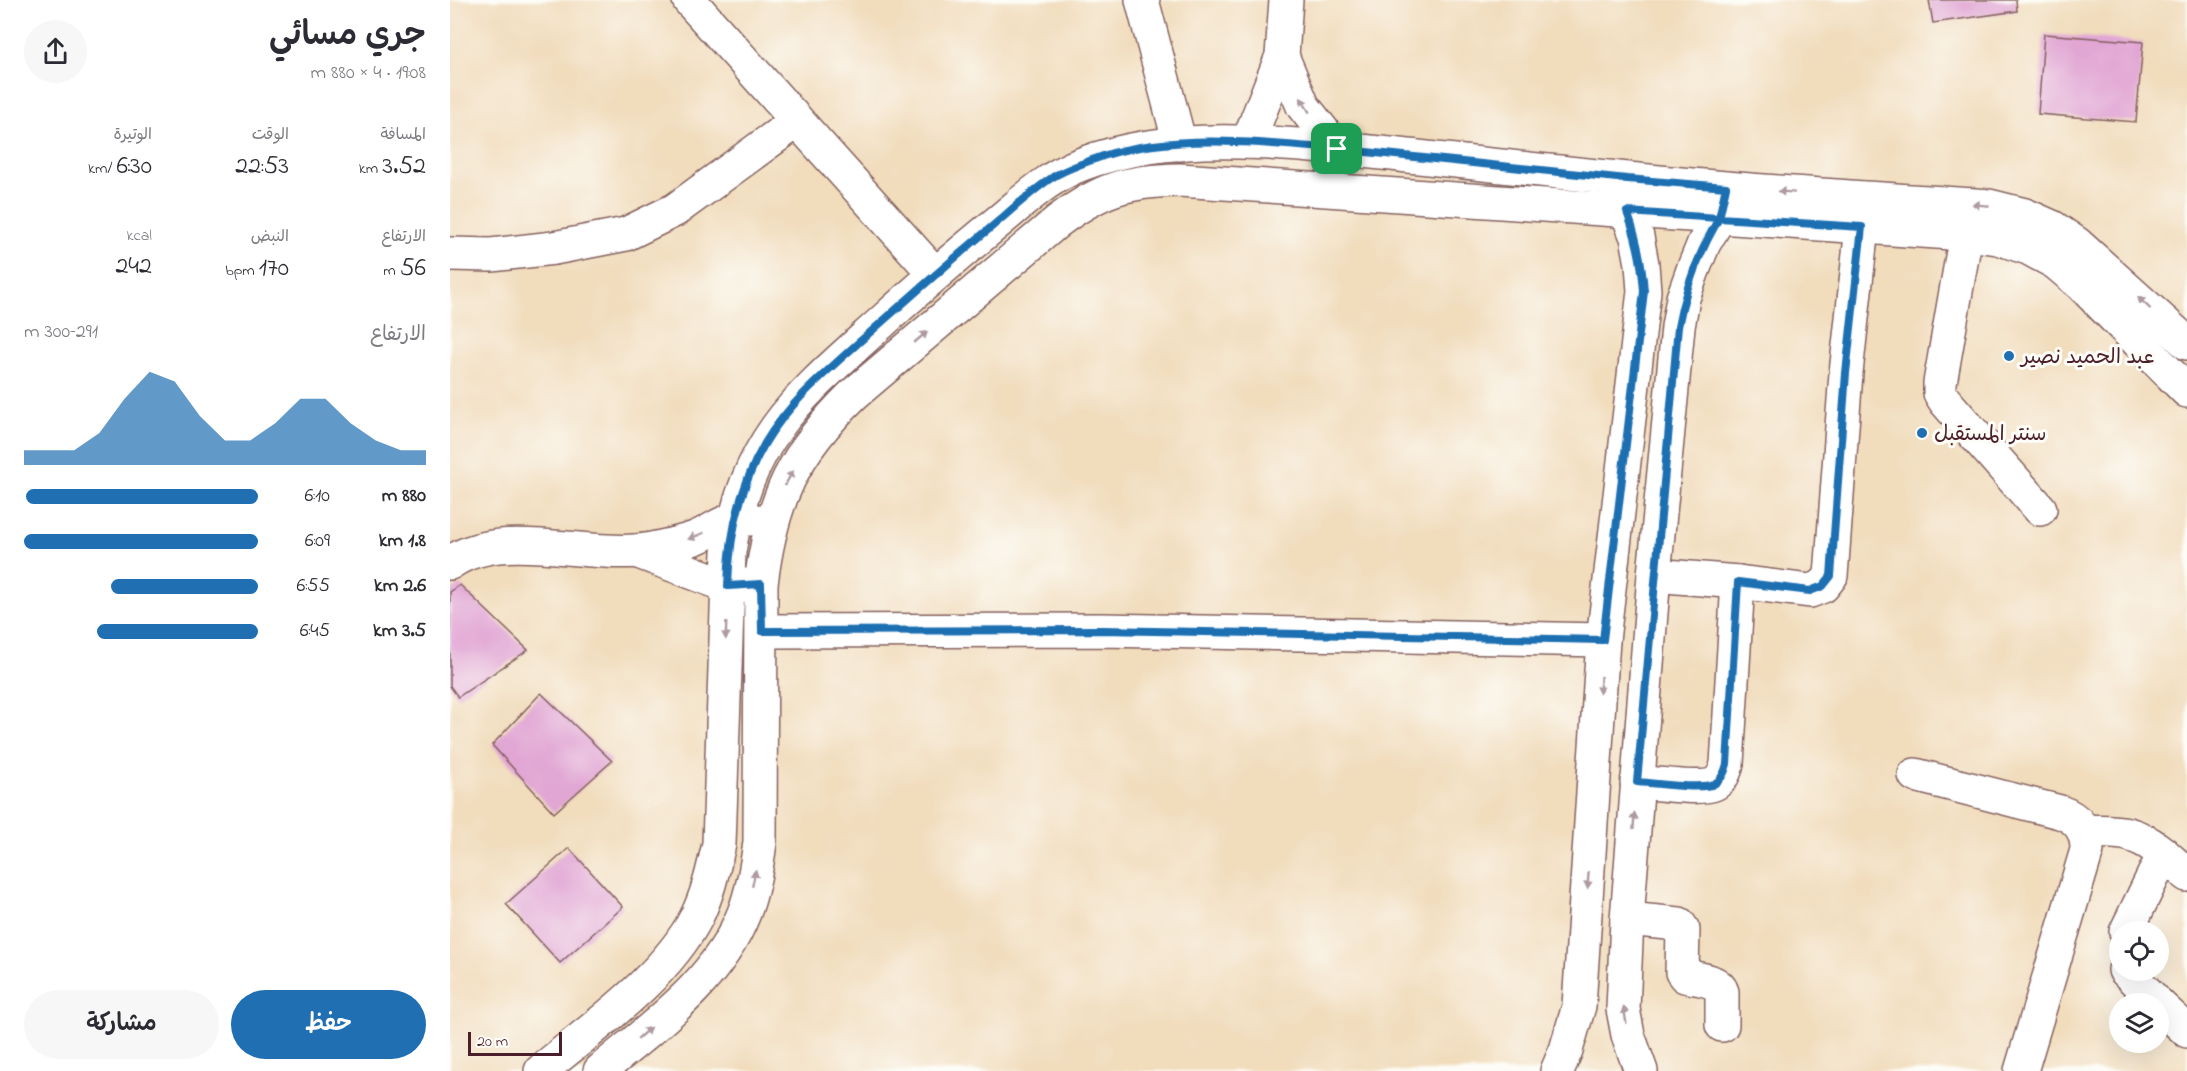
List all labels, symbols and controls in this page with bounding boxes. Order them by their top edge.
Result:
text: جري مسائي [269,12,426,60]
button: share [24,20,87,83]
text: 19:08 · 4 × 880 m [311,59,426,88]
one-way arrow [1299,97,1310,114]
text: الوتيرة [113,123,152,147]
text: الوقت [252,123,289,147]
text: المسافة [380,123,426,147]
pin [1311,123,1362,174]
icon: arrive [1320,132,1353,165]
text: 6:30 [116,148,152,186]
text: 22:53 [235,148,289,186]
text: 3.52 [382,148,426,186]
text: /km [88,157,116,181]
text: km [359,157,382,181]
one-way arrow [1777,187,1796,196]
one-way arrow [1971,201,1990,210]
text: kcal [127,224,152,248]
text: النبض [251,225,289,249]
text: الارتفاع [381,225,426,249]
text: 242 [115,248,152,286]
text: 170 [259,250,289,288]
text: 56 [400,250,426,288]
text: bpm [225,259,259,283]
text: m [383,259,400,283]
one-way arrow [2137,297,2152,310]
text: 291–300 m [24,318,98,347]
text: الارتفاع [370,321,426,350]
one-way arrow [913,331,928,344]
place label: عبد الحميد نصير [2019,343,2155,373]
marker: عبد الحميد نصير [2002,349,2016,363]
place label: سنتر المستقبل [1934,420,2047,450]
marker: سنتر المستقبل [1915,426,1929,440]
one-way arrow [784,469,794,486]
text: 6:10 [305,482,330,511]
text: 880 m [382,482,426,511]
text: 6:09 [305,527,330,556]
text: 1.8 km [379,527,426,556]
one-way arrow [687,531,705,541]
text: 6:55 [297,572,330,601]
text: 2.6 km [374,572,426,601]
text: 6:45 [300,617,330,646]
text: 3.5 km [373,617,426,646]
one-way arrow [722,622,731,641]
one-way arrow [1595,676,1605,695]
one-way arrow [1629,811,1639,830]
one-way arrow [750,868,759,887]
one-way arrow [1583,871,1593,890]
map controls [2109,921,2169,1053]
button: locate [2109,921,2169,981]
button: مشاركة [24,990,219,1059]
button: حفظ [231,990,426,1059]
button: layers [2109,993,2169,1053]
one-way arrow [1620,1005,1629,1024]
one-way arrow [636,1027,651,1040]
scale bar [468,1029,562,1056]
text: 20 m [477,1030,508,1054]

